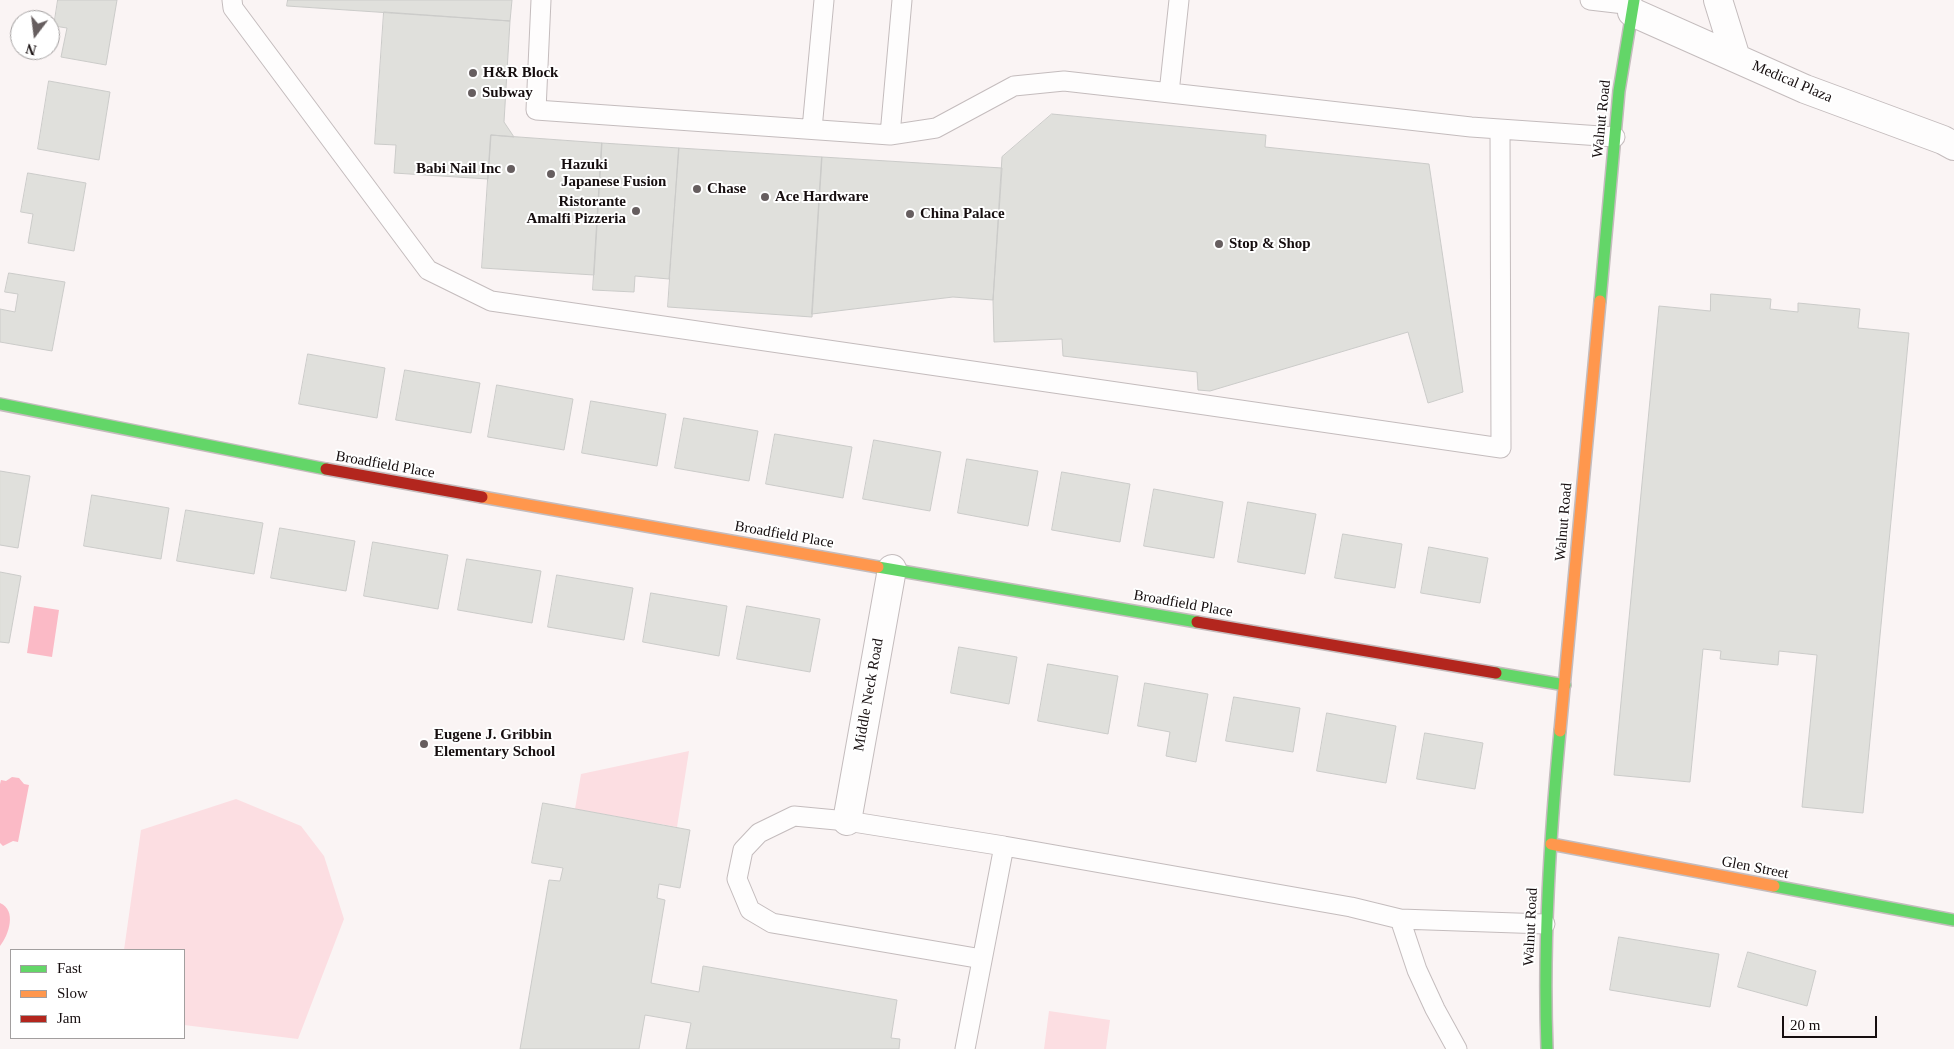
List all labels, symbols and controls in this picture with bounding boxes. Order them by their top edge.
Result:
north arrow [10,10,60,60]
text: N [24,40,38,58]
street label: Medical Plaza [1749,57,1835,107]
place label: H&R Block [483,64,558,82]
marker: H&R Block [467,67,479,79]
street label: Walnut Road [1589,79,1615,159]
place label: Subway [482,84,533,102]
marker: Subway [466,87,478,99]
place label: Hazuki Japanese Fusion [561,156,666,191]
place label: Babi Nail Inc [416,160,501,178]
marker: Babi Nail Inc [505,163,517,175]
marker: Hazuki Japanese Fusion [545,168,557,180]
place label: Chase [707,180,746,198]
marker: Chase [691,183,703,195]
place label: Ace Hardware [775,188,868,206]
marker: Ace Hardware [759,191,771,203]
place label: Ristorante Amalfi Pizzeria [526,193,626,228]
marker: Ristorante Amalfi Pizzeria [630,205,642,217]
place label: China Palace [920,205,1005,223]
marker: China Palace [904,208,916,220]
place label: Stop & Shop [1229,235,1311,253]
marker: Stop & Shop [1213,238,1225,250]
street label: Broadfield Place [334,447,436,483]
street label: Walnut Road [1552,482,1576,562]
street label: Broadfield Place [733,517,835,553]
street label: Broadfield Place [1132,586,1234,622]
street label: Middle Neck Road [850,637,888,753]
place label: Eugene J. Gribbin Elementary School [434,726,555,761]
marker: Eugene J. Gribbin Elementary School [418,738,430,750]
street label: Glen Street [1720,853,1790,883]
street label: Walnut Road [1520,887,1542,967]
legend [10,949,185,1039]
text: Fast [57,960,82,976]
text: Slow [57,985,88,1001]
scale bar [1784,1006,1879,1038]
text: Jam [57,1010,81,1026]
text: 20 m [1790,1017,1820,1033]

